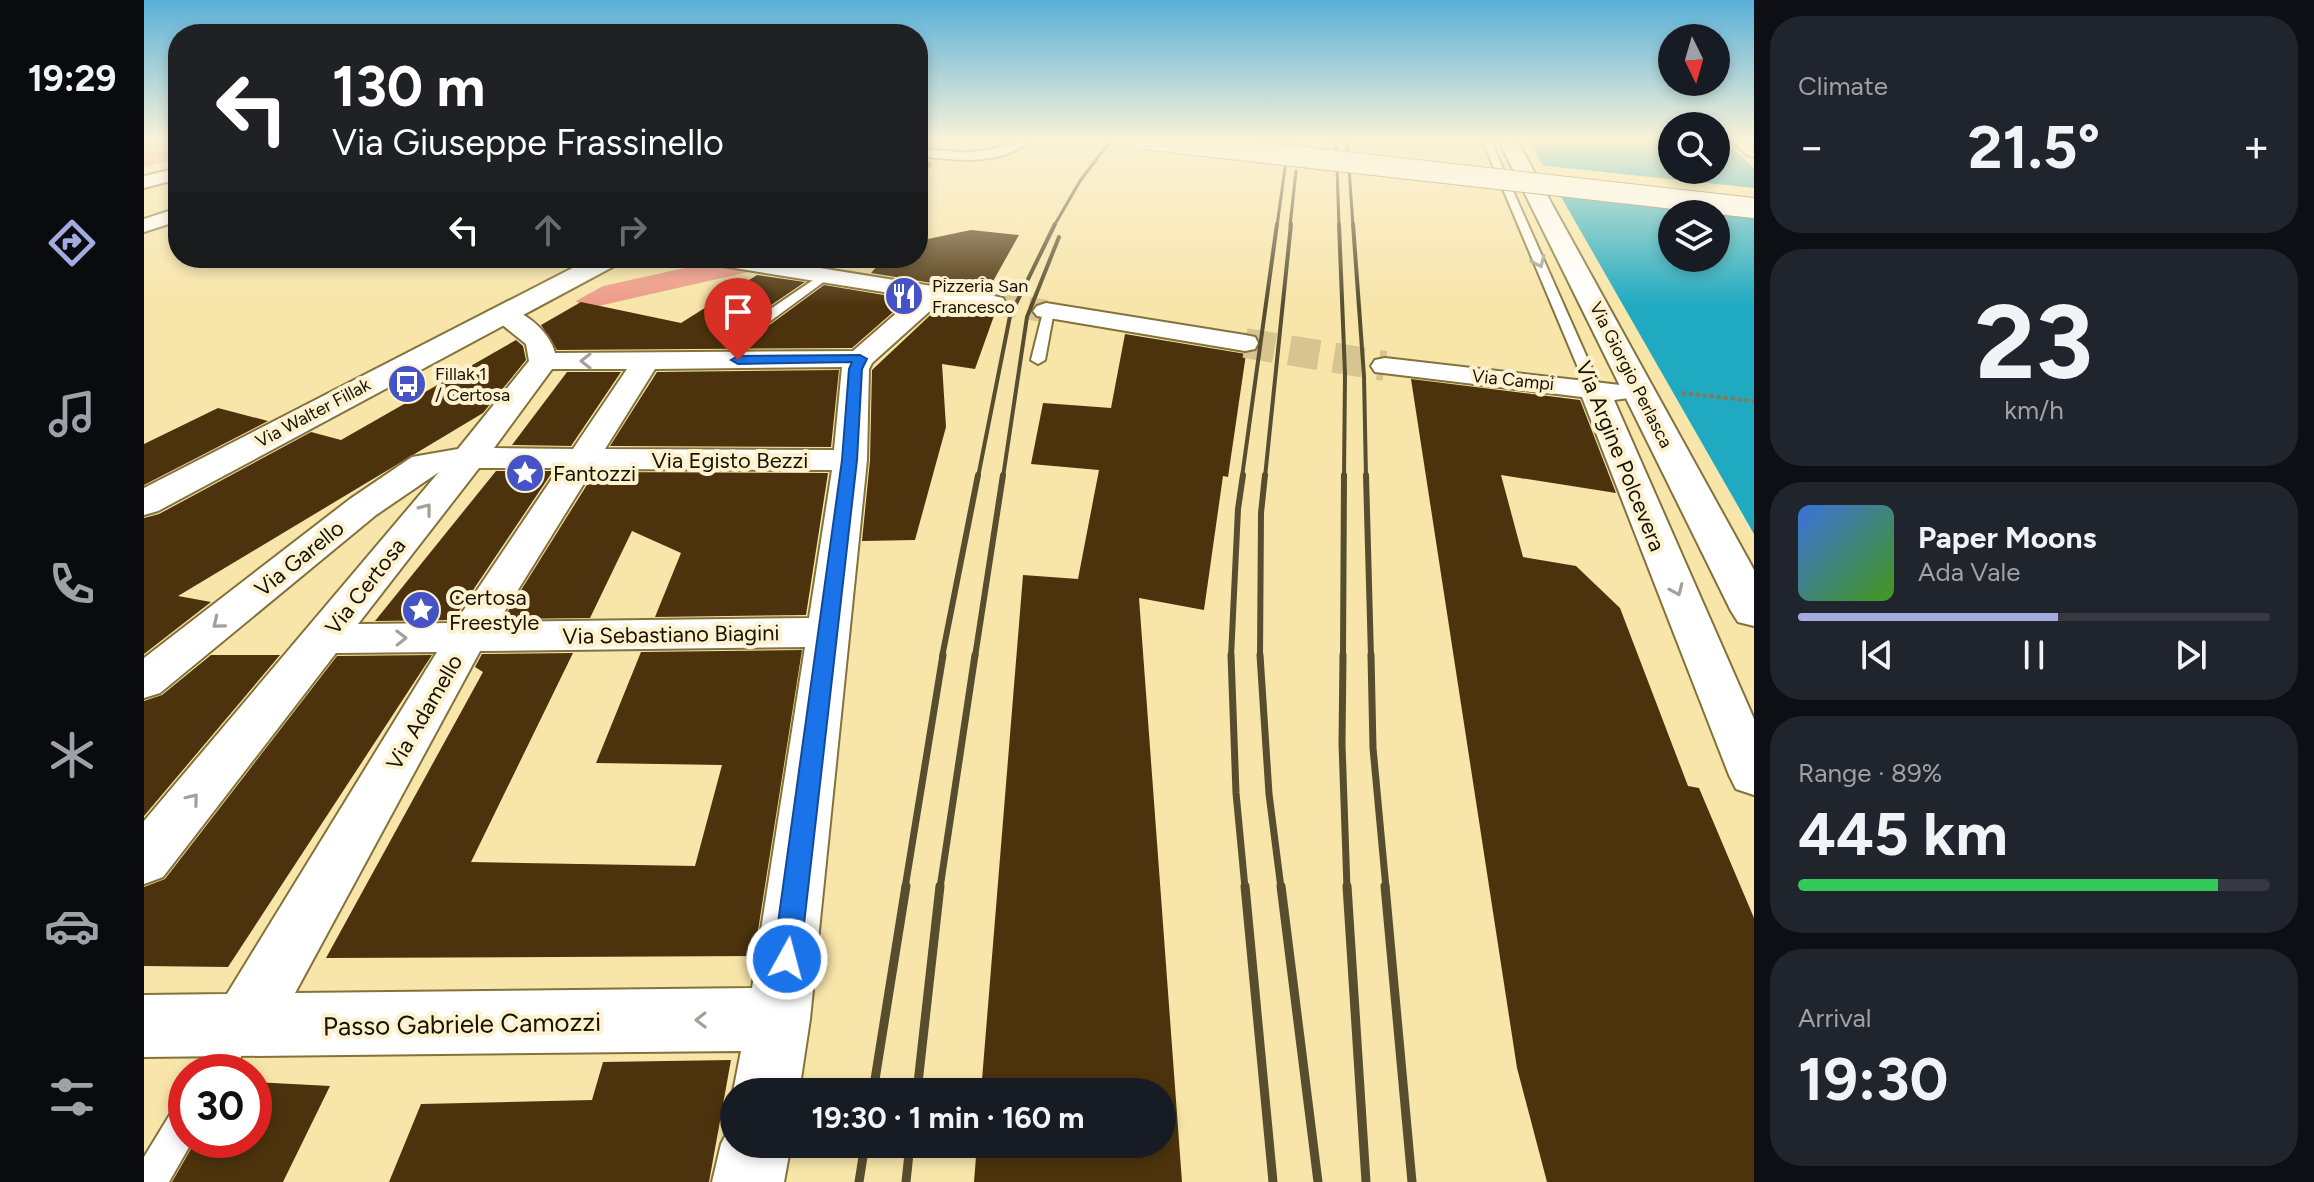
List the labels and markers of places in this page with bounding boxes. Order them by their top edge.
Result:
restaurant icon: Pizzeria San Francesco [883,275,925,317]
place label: Pizzeria San Francesco [932,275,1028,318]
pin [704,278,772,360]
bus stop icon: Fillak 1 / Certosa [386,363,428,405]
place label: Fillak 1 / Certosa [435,363,510,406]
place icon: Fantozzi [504,452,546,494]
place label: Fantozzi [553,460,636,487]
place label: Certosa Freestyle [449,584,539,636]
place icon: Certosa Freestyle [400,589,442,631]

